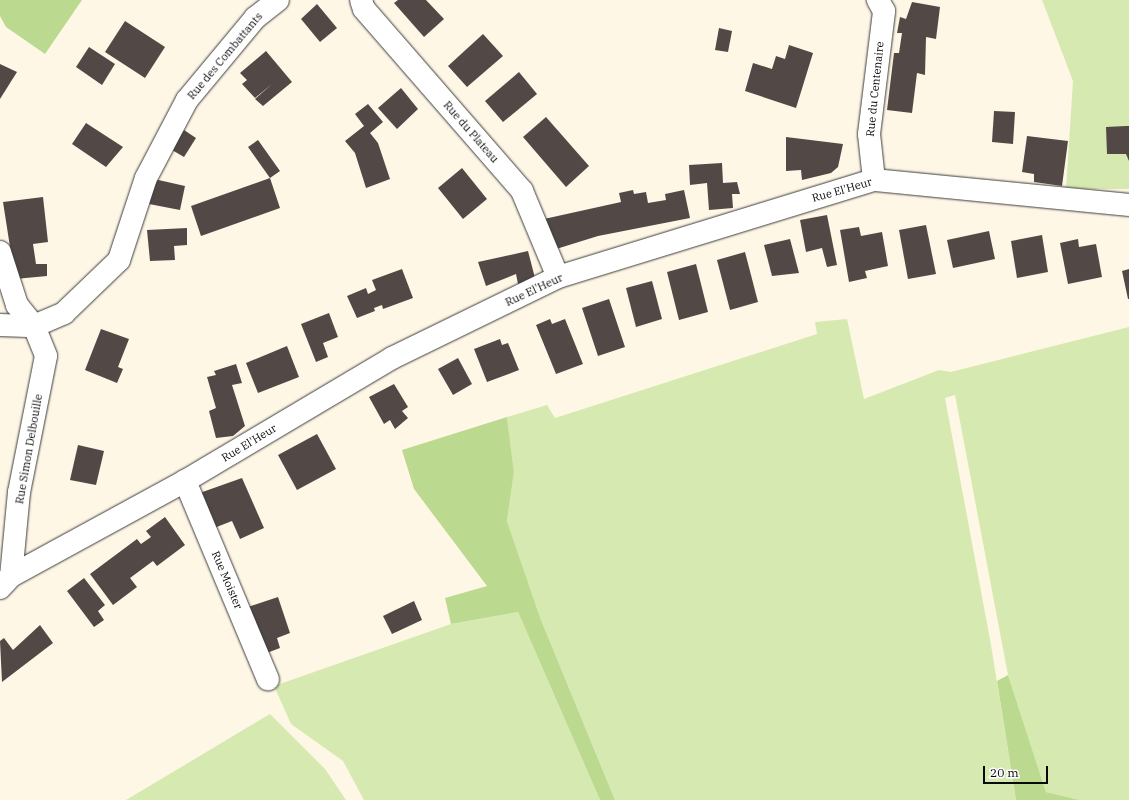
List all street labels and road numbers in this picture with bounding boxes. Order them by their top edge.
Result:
street label: Rue des Combattants [185,10,265,102]
street label: Rue du Centenaire [863,41,887,137]
street label: Rue du Plateau [441,98,501,166]
street label: Rue El'Heur [810,175,874,205]
street label: Rue El'Heur [503,271,565,309]
street label: Rue Simon Delbouille [13,393,45,505]
street label: Rue El'Heur [219,421,279,465]
street label: Rue Moister [209,549,245,611]

